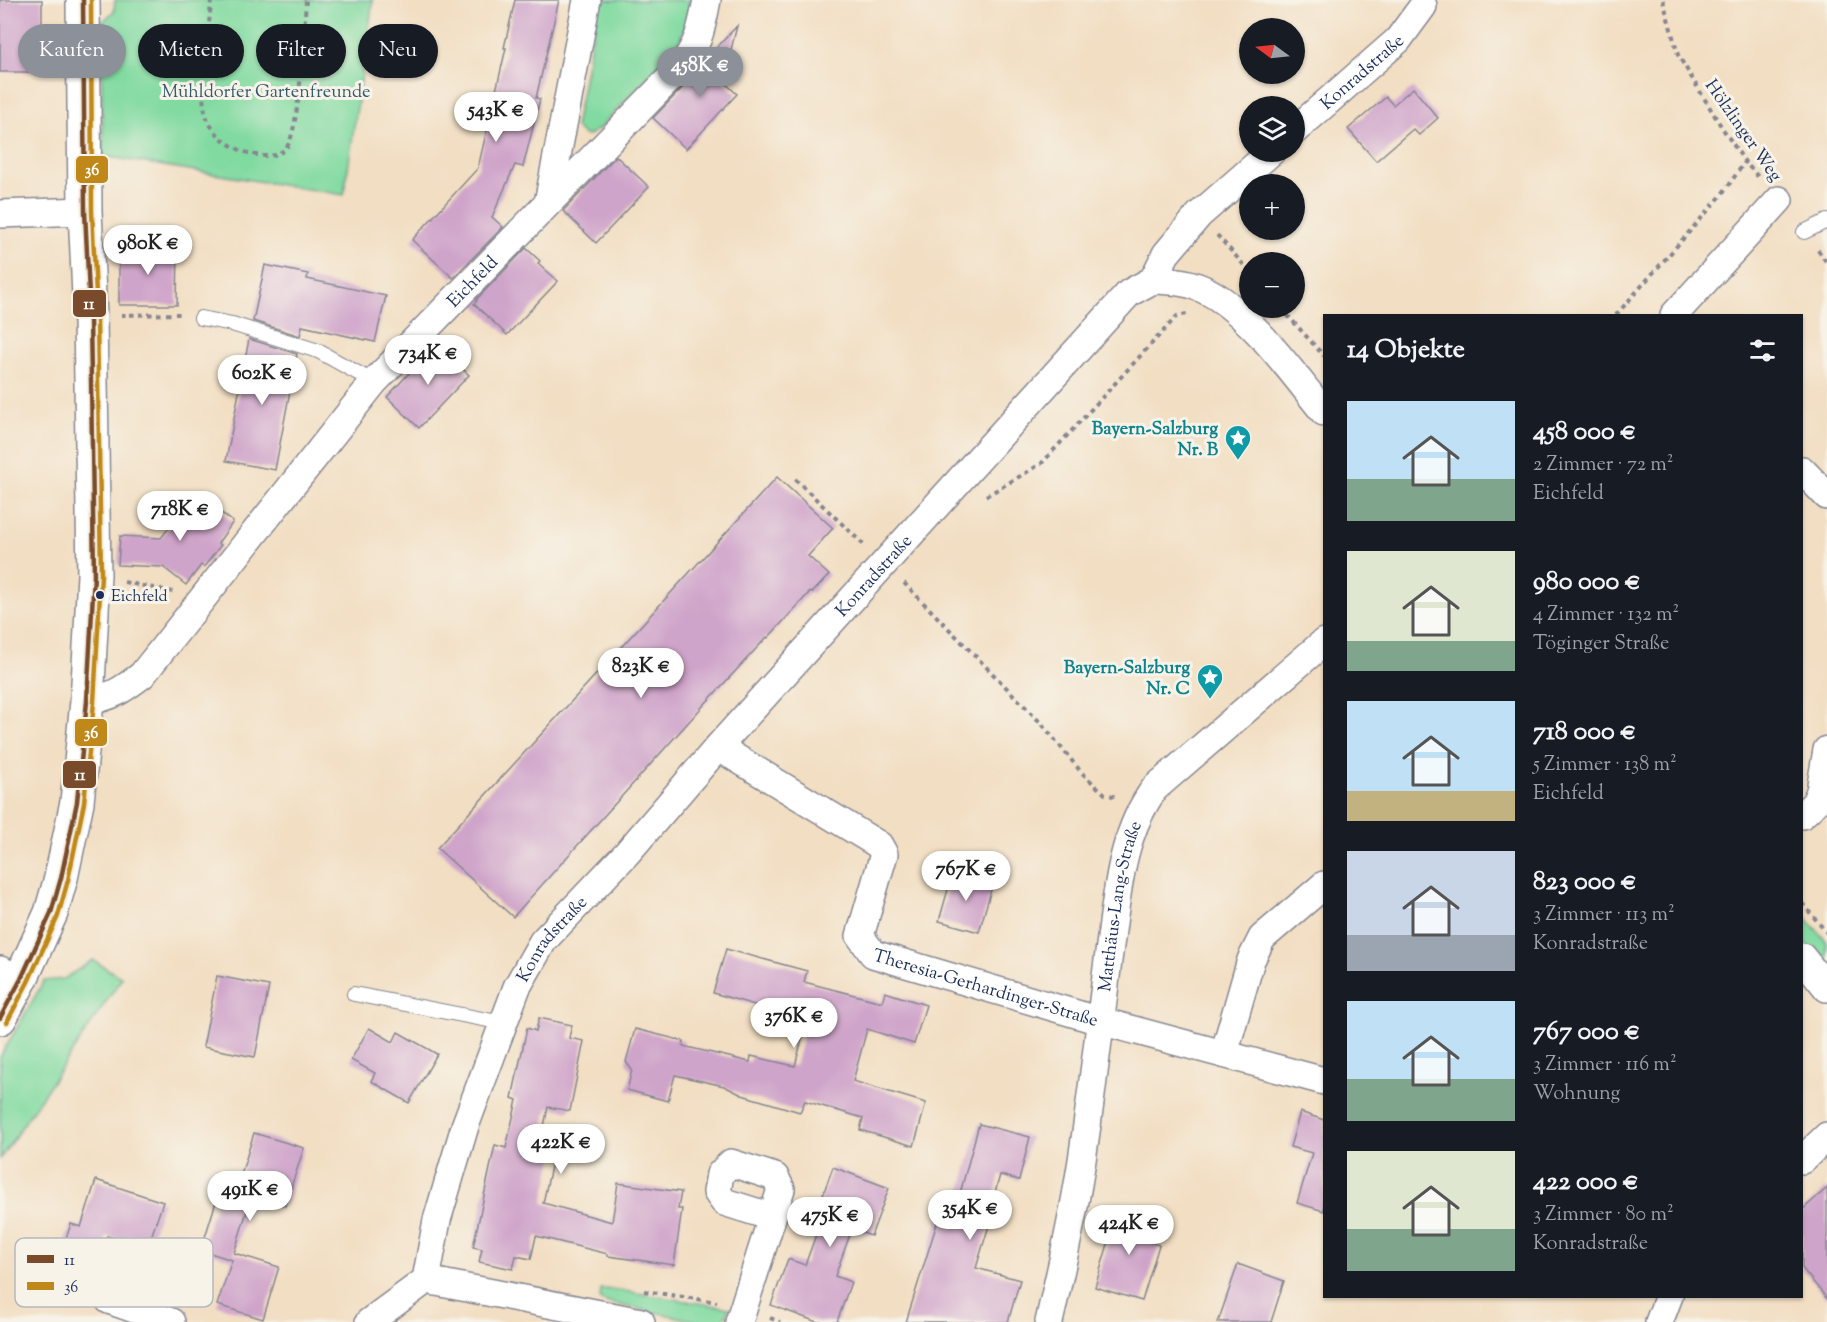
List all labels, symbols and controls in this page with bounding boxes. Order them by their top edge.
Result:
north arrow [1239,18,1305,84]
map controls [1239,18,1305,318]
chip: Kaufen [18,24,126,78]
chip: Mieten [138,24,244,78]
chip: Filter [256,24,346,78]
chip: Neu [358,24,438,78]
street label: Konradstraße [1315,29,1411,117]
pin: 458K € [651,47,749,98]
text: 458K € [671,52,729,81]
street label: Hölzlinger Weg [1697,75,1787,188]
park label: Mühldorfer Gartenfreunde [162,80,370,106]
pin: 543K € [447,92,545,143]
button: layers [1239,96,1305,162]
text: 543K € [468,97,524,126]
line badge: 36 [75,155,109,184]
text: 36 [85,160,99,183]
button: + [1239,174,1305,240]
pin: 980K € [99,225,197,276]
text: 980K € [117,230,179,259]
street label: Eichfeld [442,251,505,315]
button: − [1239,252,1305,318]
line badge: 11 [72,289,107,318]
text: 11 [84,294,95,317]
text: 14 Objekte [1347,332,1465,369]
icon: filters [1746,334,1779,367]
pin: 734K € [379,335,477,386]
text: 734K € [398,340,458,369]
pin: 602K € [213,355,311,406]
text: 602K € [232,360,292,389]
text: 458 000 € [1533,414,1636,451]
place label: Bayern-Salzburg Nr. B [1092,417,1219,464]
place icon: Bayern-Salzburg Nr. B [1223,423,1253,461]
icon: home [1395,425,1467,497]
text: 2 Zimmer · 72 m² [1533,451,1674,480]
text: Eichfeld [1533,480,1604,509]
pin: 718K € [131,491,229,542]
text: 718K € [151,496,209,525]
street label: Konradstraße [830,530,919,624]
text: 980 000 € [1533,564,1641,601]
icon: home [1395,575,1467,647]
place label: Eichfeld [111,586,168,609]
marker: Eichfeld [94,589,106,601]
text: 4 Zimmer · 132 m² [1533,601,1679,630]
text: Töginger Straße [1533,630,1669,659]
pin: 823K € [592,648,690,699]
text: 823K € [612,653,670,682]
place label: Bayern-Salzburg Nr. C [1064,656,1190,703]
place icon: Bayern-Salzburg Nr. C [1195,662,1225,700]
text: 718 000 € [1533,714,1636,751]
line badge: 36 [74,718,108,747]
text: 36 [84,723,98,746]
icon: home [1395,725,1467,797]
text: 5 Zimmer · 138 m² [1533,751,1677,780]
line badge: 11 [62,760,97,789]
text: 11 [75,765,86,788]
text: Eichfeld [1533,780,1604,809]
street label: Matthäus-Lang-Straße [1093,817,1150,993]
pin: 767K € [917,851,1015,902]
text: 767K € [936,856,997,885]
text: 823 000 € [1533,864,1637,901]
icon: home [1395,875,1467,947]
street label: Konradstraße [511,891,594,988]
text: 3 Zimmer · 113 m² [1533,901,1675,930]
text: Konradstraße [1533,930,1648,959]
street label: Theresia-Gerhardinger-Straße [869,944,1101,1035]
pin: 376K € [745,998,843,1049]
text: 376K € [764,1003,824,1032]
text: 767 000 € [1533,1014,1640,1051]
icon: home [1395,1025,1467,1097]
text: 3 Zimmer · 116 m² [1533,1051,1677,1080]
text: Wohnung [1533,1080,1620,1109]
pin: 422K € [512,1124,610,1175]
text: 422K € [531,1129,591,1158]
text: 422 000 € [1533,1164,1639,1201]
pin: 491K € [201,1171,299,1222]
icon: home [1395,1175,1467,1247]
text: 491K € [221,1176,279,1205]
pin: 354K € [921,1190,1019,1241]
text: 354K € [942,1195,998,1224]
pin: 475K € [781,1197,879,1248]
text: 3 Zimmer · 80 m² [1533,1201,1674,1230]
text: 475K € [801,1202,859,1231]
pin: 424K € [1080,1205,1178,1256]
text: 424K € [1099,1210,1159,1239]
text: Konradstraße [1533,1230,1648,1259]
legend [15,1238,213,1307]
text: 11 [64,1250,75,1273]
text: 36 [64,1277,78,1300]

